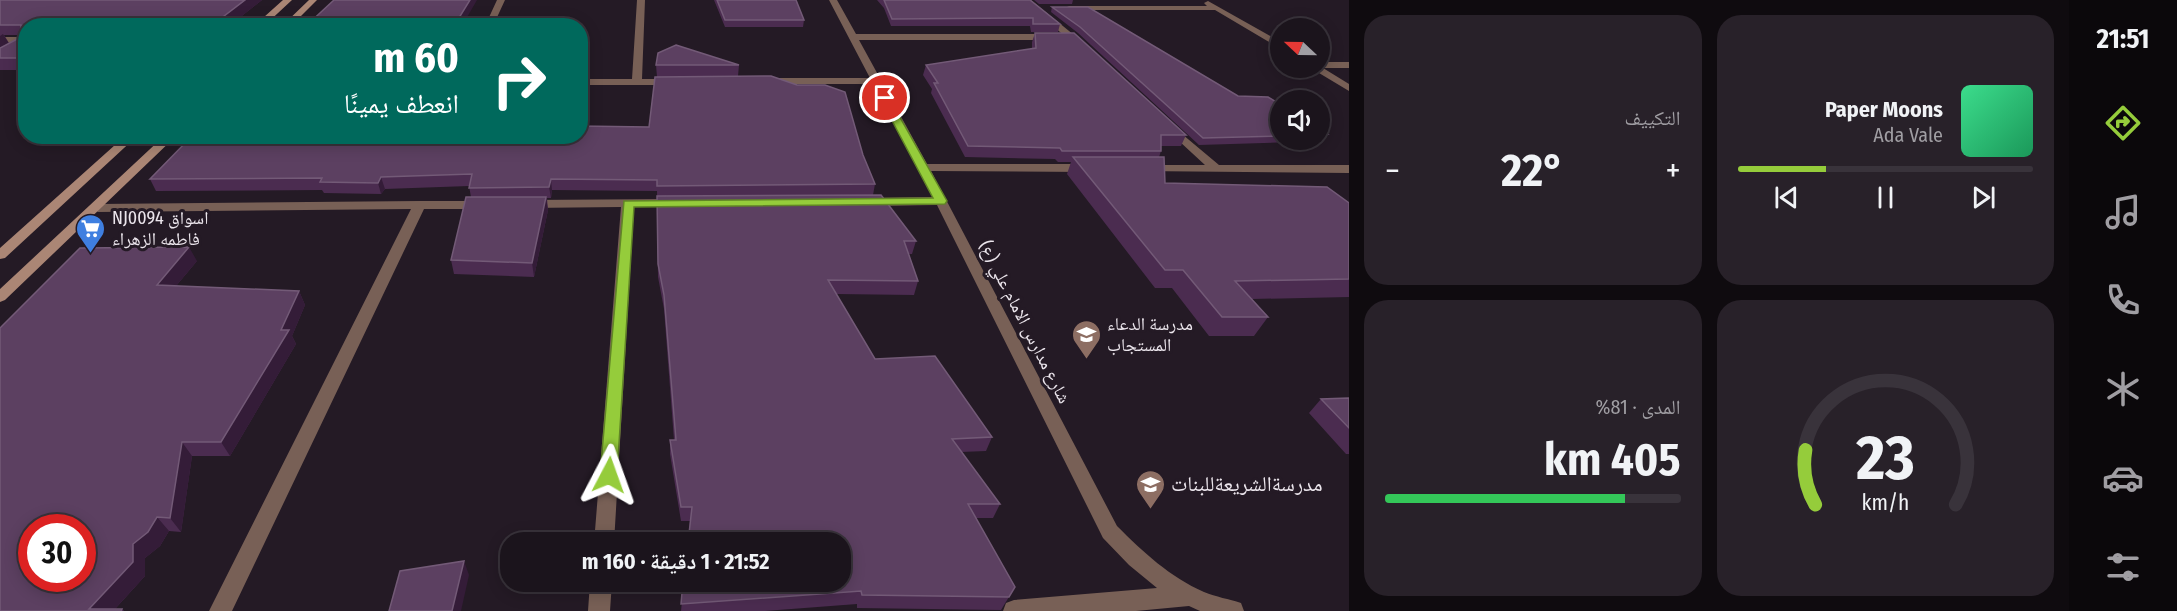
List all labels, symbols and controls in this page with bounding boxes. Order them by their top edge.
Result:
north arrow [1270,18,1330,78]
map controls [1270,18,1330,150]
text: 21:51 [2096,23,2150,55]
text: 60 m [373,33,459,83]
icon: right [480,42,558,120]
pin [859,72,910,123]
icon: arrive [868,81,901,114]
text: انعطف يمينًا [344,88,459,120]
button: sound [1270,90,1330,150]
text: Paper Moons [1825,96,1943,123]
icon: directions [2102,102,2144,144]
text: التكييف [1624,106,1681,130]
text: Ada Vale [1873,123,1943,147]
text: 22° [1501,144,1564,198]
text: − [1385,151,1400,191]
text: + [1665,151,1681,191]
icon: previous [1770,181,1803,214]
icon: pause [1869,181,1902,214]
icon: next [1967,181,2000,214]
icon: music [2102,191,2144,233]
place label: NJ0094 اسواق فاطمه الزهراء [112,207,208,250]
supermarket icon: NJ0094 اسواق فاطمه الزهراء [75,212,107,254]
street label: شارع مدارس الامام علي (ع) [971,237,1076,409]
icon: phone [2102,279,2144,321]
place label: مدرسة الدعاء المستجاب [1107,313,1193,356]
school or university icon: مدرسة الدعاء المستجاب [1070,318,1102,360]
icon: climate [2102,368,2144,410]
text: المدى · 81% [1595,395,1681,419]
text: 23 [1855,421,1914,496]
text: 405 km [1544,433,1681,487]
position arrow [577,443,641,507]
icon: car [2102,457,2144,499]
school or university icon: مدرسةالشريعةللبنات [1134,468,1166,510]
place label: مدرسةالشريعةللبنات [1171,471,1323,497]
text: km/h [1861,490,1909,516]
speed limit sign: 30 [18,514,96,592]
icon: filters [2102,546,2144,588]
text: 21:52 · 1 دقيقة · 160 m [582,548,769,575]

